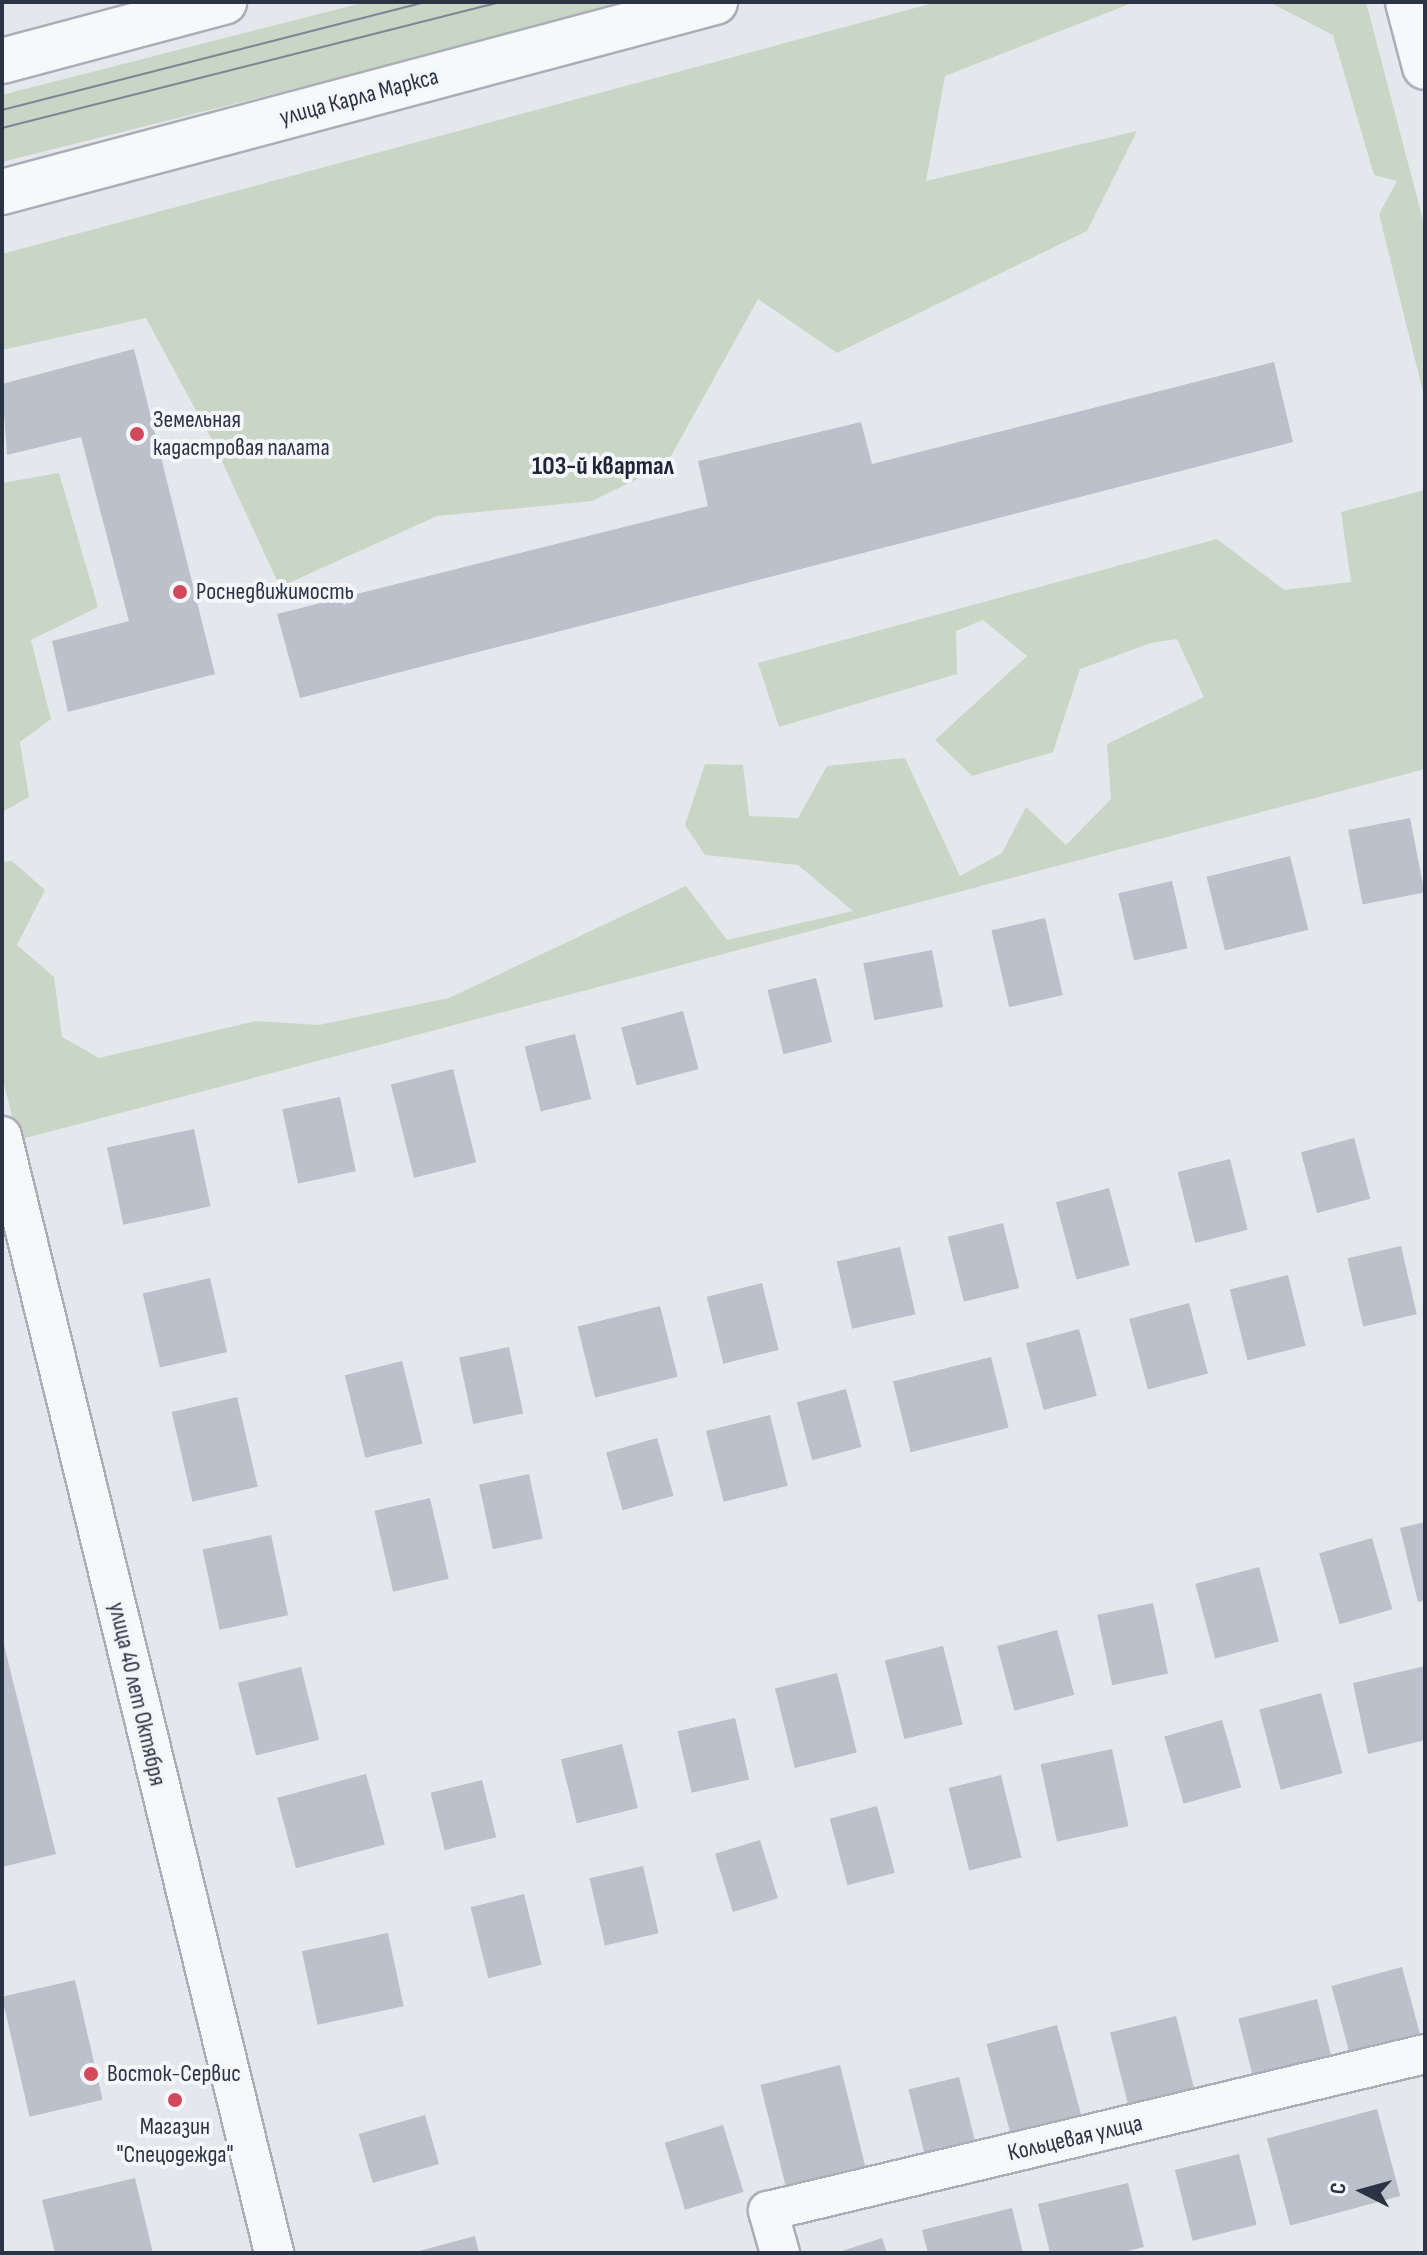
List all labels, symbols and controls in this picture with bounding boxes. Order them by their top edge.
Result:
street label: улица Карла Маркса [276,62,442,132]
place label: Земельная кадастровая палата [153,406,330,462]
marker: Земельная кадастровая палата [128,425,146,443]
district label: 103-й квартал [532,451,674,483]
place label: Роснедвижимость [196,578,354,606]
marker: Роснедвижимость [171,583,189,601]
street label: улица 40 лет Октября [102,1599,172,1789]
place label: Восток-Сервис [107,2060,241,2088]
marker: Восток-Сервис [82,2065,100,2083]
marker: Магазин "Спецодежда" [166,2091,184,2109]
street label: Кольцевая улица [1005,2109,1145,2167]
place label: Магазин "Спецодежда" [116,2113,234,2169]
north arrow [1323,2151,1403,2231]
text: С [1325,2181,1353,2195]

